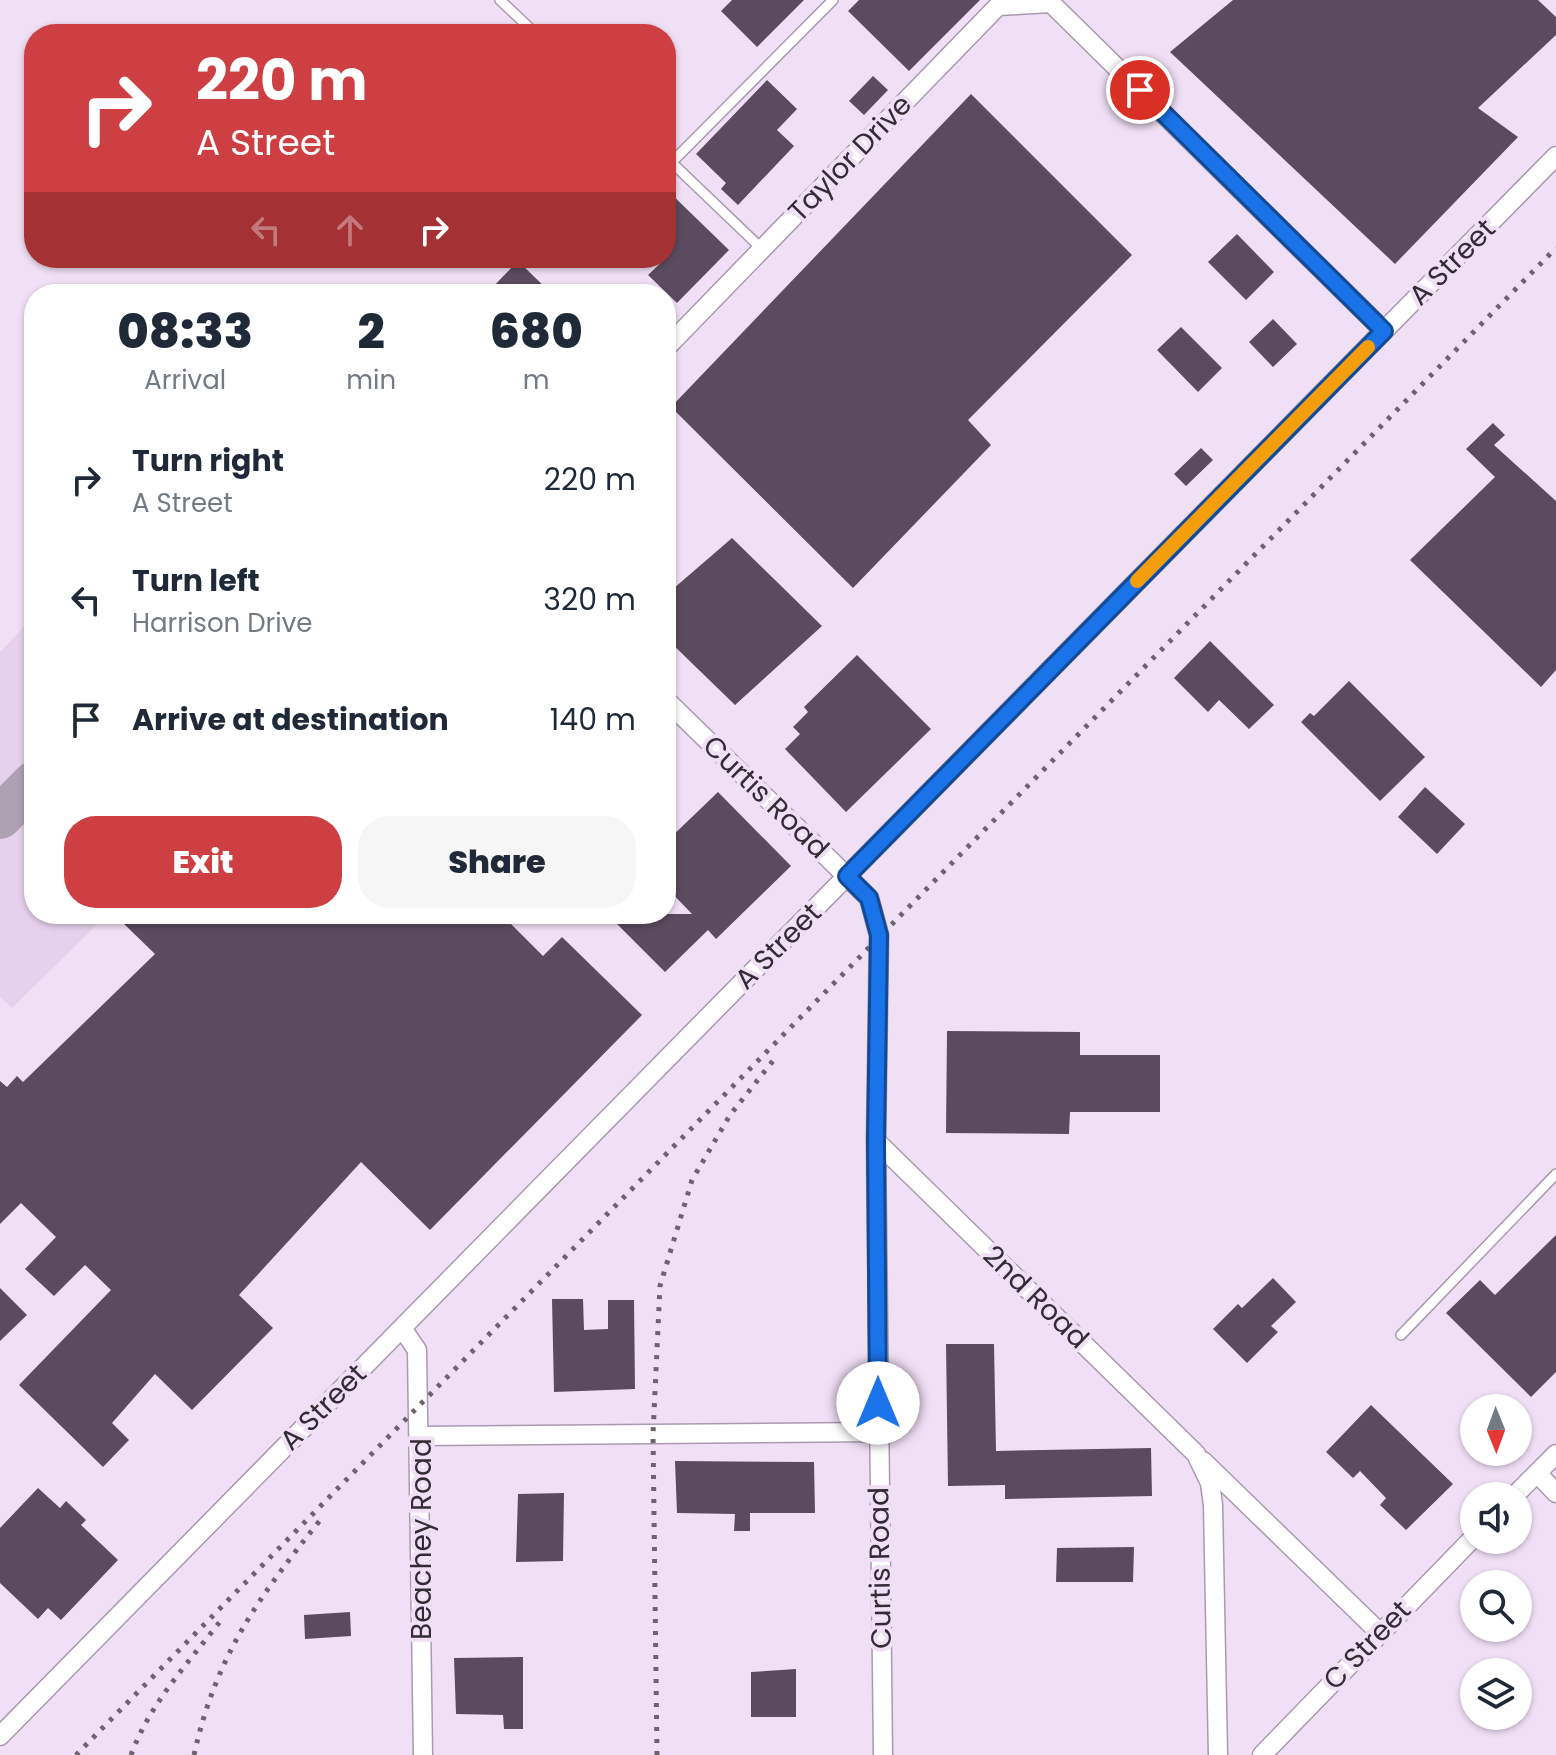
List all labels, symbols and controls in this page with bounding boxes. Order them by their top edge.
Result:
text: 220 m [196,41,368,120]
icon: right [64,56,168,160]
pin [1106,56,1174,124]
icon: arrive [1118,68,1162,112]
street label: Taylor Drive [779,86,921,230]
text: A Street [196,117,335,168]
icon: left [244,208,288,252]
icon: ahead [328,208,372,252]
icon: right [412,208,456,252]
street label: A Street [1400,210,1504,314]
text: 08:33 [117,298,253,365]
text: 2 [358,298,385,365]
text: 680 [489,298,583,365]
text: Arrival [144,362,226,398]
text: min [346,362,396,398]
text: m [523,362,549,398]
text: Turn right [132,439,284,482]
icon: right [64,458,108,502]
text: 220 m [544,458,636,501]
text: A Street [132,485,233,521]
text: Turn left [132,559,260,602]
icon: left [64,578,108,622]
text: 320 m [543,578,636,621]
text: Harrison Drive [132,605,312,641]
icon: arrive [64,698,108,742]
text: Arrive at destination [132,698,449,741]
text: 140 m [550,698,636,741]
street label: Curtis Road [694,727,838,867]
button: Exit [64,816,342,908]
button: Share [358,816,636,908]
street label: A Street [726,894,830,998]
street label: 2nd Road [975,1237,1097,1357]
street label: A Street [271,1355,375,1459]
position arrow [836,1361,920,1445]
north arrow [1460,1394,1532,1466]
map controls [1460,1394,1532,1730]
street label: Beachey Road [402,1438,441,1640]
button: sound [1460,1482,1532,1554]
street label: Curtis Road [859,1487,901,1649]
button: search [1460,1570,1532,1642]
street label: C Street [1314,1592,1420,1698]
button: layers [1460,1658,1532,1730]

